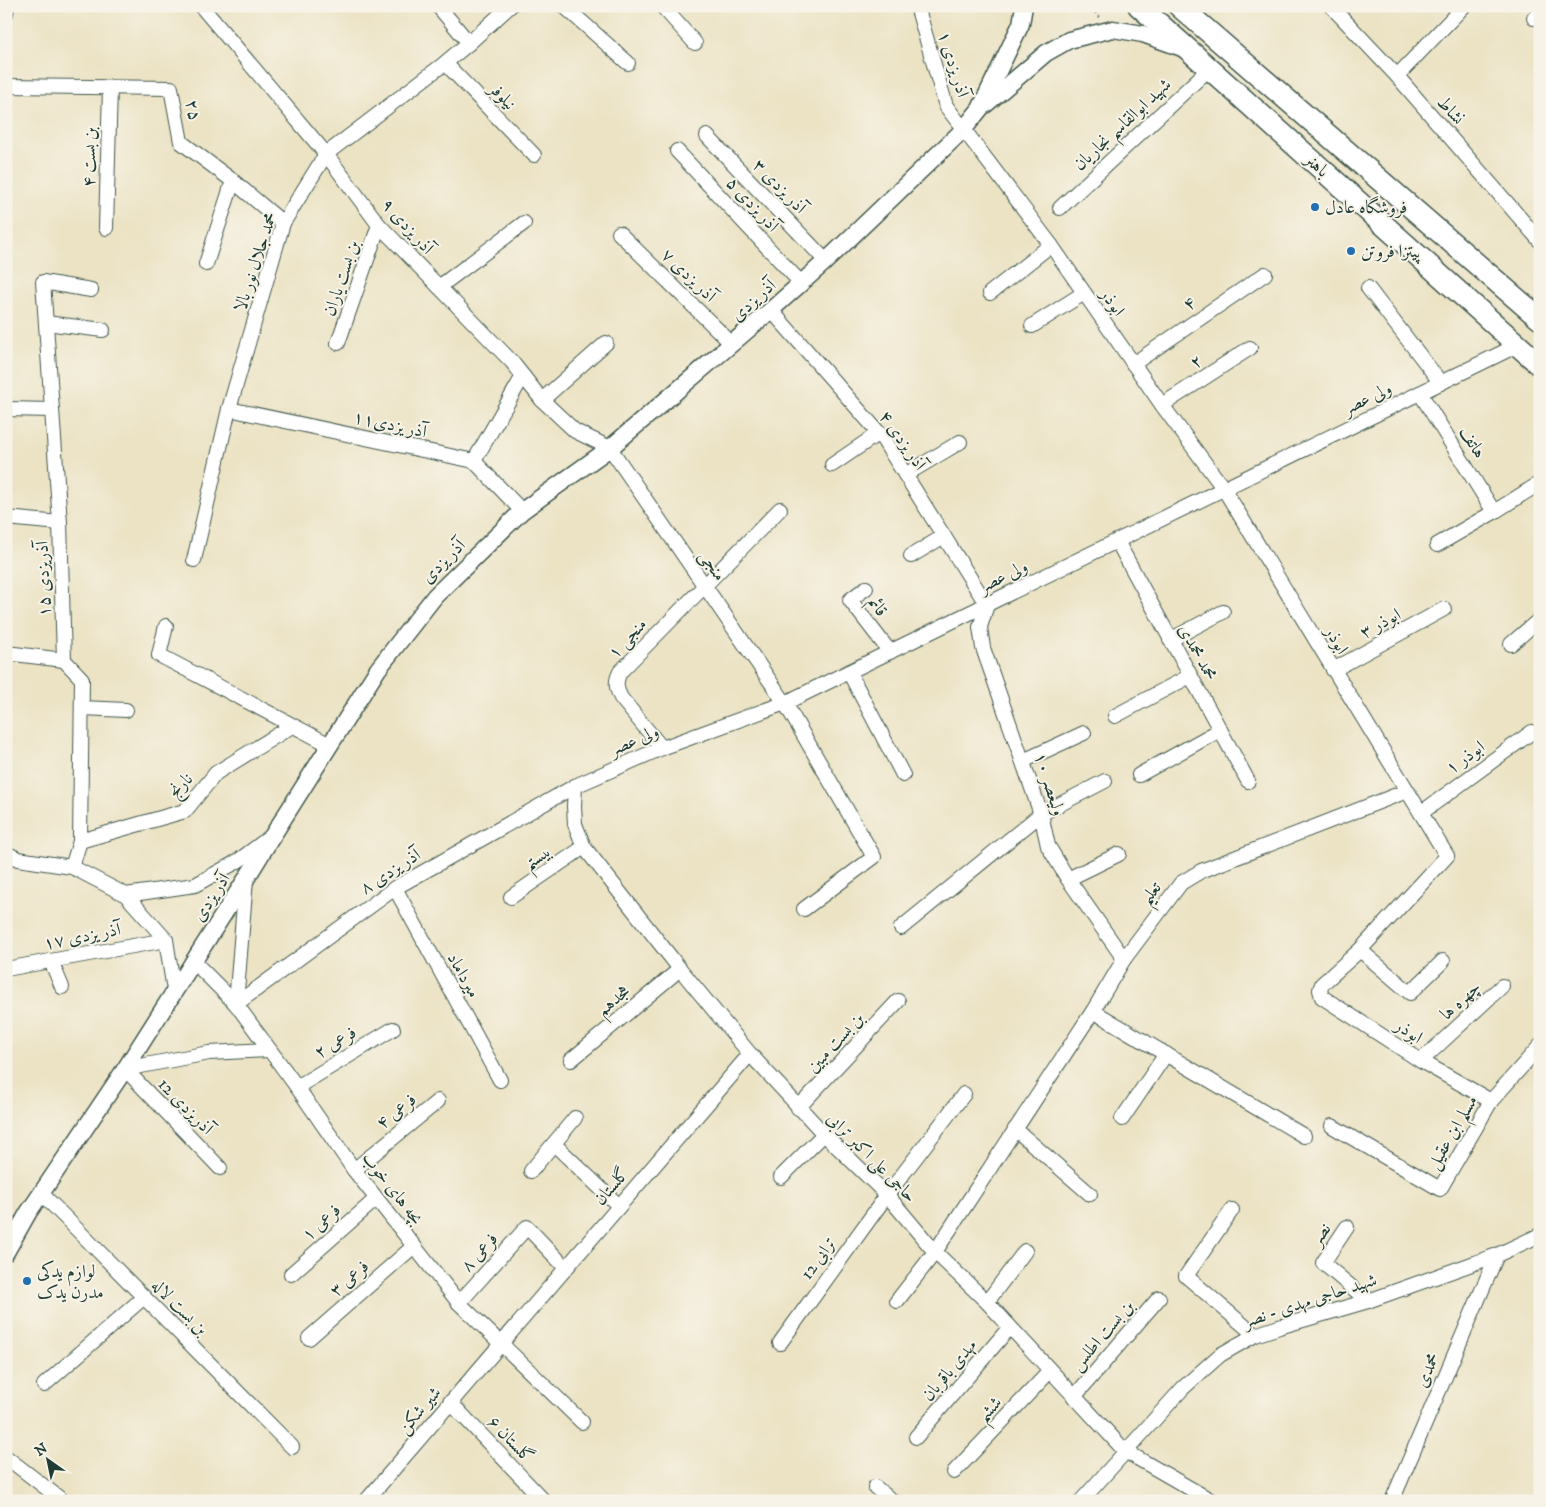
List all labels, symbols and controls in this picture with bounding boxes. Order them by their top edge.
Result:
street label: آذر یزدی ۱ [933,29,974,102]
street label: شهید ابوالقاسم نجاریان [1069,74,1180,180]
street label: نیلوفر [483,77,521,115]
street label: نشاط [1432,92,1469,130]
street label: ۲۵ [180,98,206,123]
street label: بن بست ۴ [78,126,102,187]
street label: باهنر [1298,148,1333,182]
street label: آذر یزدی ۳ [748,155,812,220]
street label: آذر یزدی ۵ [721,172,785,239]
street label: آذر یزدی ۹ [376,194,440,261]
place label: فروشگاه عادل [1325,195,1407,219]
marker: فروشگاه عادل [1309,201,1321,213]
street label: محمد جلال نور بالا [230,210,282,315]
street label: بن بست یاران [319,237,365,319]
place label: پیتزا فروتن [1361,241,1421,265]
street label: آذر یزدی ۷ [656,244,722,309]
marker: پیتزا فروتن [1345,245,1357,257]
street label: آذر یزدی [726,273,782,327]
street label: ابوذر [1094,283,1130,321]
street label: ۴ [1179,292,1200,316]
street label: ۲ [1186,350,1207,374]
street label: ولی عصر [1338,378,1395,421]
street label: آذر یزدی۱۱ [351,406,431,444]
street label: ۴ آذر یزدی [874,406,932,476]
street label: هاتف [1454,422,1490,463]
street label: آذر یزدی [417,534,472,588]
street label: ۱۵ آذریزدی [32,539,56,617]
street label: منجی [694,546,730,585]
street label: ولی عصر [974,556,1031,599]
street label: قائم [859,592,892,624]
street label: ابوذر ۳ [1356,604,1405,644]
street label: منجی ۱ [604,614,652,663]
street label: محمد محمدی [1173,621,1221,684]
street label: ابوذر [1318,621,1353,659]
street label: ولی عصر [604,721,662,762]
street label: ابوذر ۱ [1442,736,1490,779]
street label: ۱۰ ولیعصر [1028,750,1070,819]
street label: نارنج [164,769,201,806]
street label: بیستم [519,841,559,880]
street label: ۸ آذر یزدی [356,843,427,900]
street label: آذر یزدی [188,867,237,926]
street label: تعلیم [1135,877,1172,913]
street label: آذر یزدی ۱۷ [42,918,125,955]
street label: میرداماد [442,949,484,1002]
street label: چهره ها [1436,976,1486,1025]
street label: هجدهم [592,980,638,1025]
street label: بن بست مبین [802,1007,870,1078]
street label: ابوذر [1389,1014,1427,1049]
street label: فرعی ۲ [310,1022,361,1064]
street label: آذریزدی 12 [153,1074,219,1141]
street label: فرعی ۴ [372,1089,421,1135]
street label: مسلم ابن عقیل [1423,1091,1488,1177]
street label: حاجی علی اکبر ترابی [821,1108,921,1208]
street label: بچه های خوب [357,1148,428,1230]
street label: گلستان [589,1163,634,1210]
street label: فرعی ۱ [298,1199,346,1246]
street label: نصر [1304,1219,1336,1252]
street label: فرعی ۸ [456,1229,503,1277]
street label: ترابی 12 [796,1233,842,1285]
street label: فرعی ۳ [325,1256,374,1302]
place label: لوازم یدکی مدرن یدک [37,1259,104,1304]
street label: شهید حاجی مهدی - نصر [1239,1269,1380,1334]
marker: لوازم یدکی مدرن یدک [21,1275,33,1287]
street label: بن بست لاله [146,1275,213,1341]
street label: بن بست اطلس [1066,1295,1140,1376]
street label: مهدی باقربان [918,1335,982,1406]
street label: محمدی [1411,1350,1445,1391]
street label: شیر شکن [393,1382,446,1439]
street label: ششم [972,1392,1011,1431]
street label: گلستان ۶ [482,1411,539,1468]
north arrow [22,1434,72,1484]
text: N [32,1439,52,1461]

